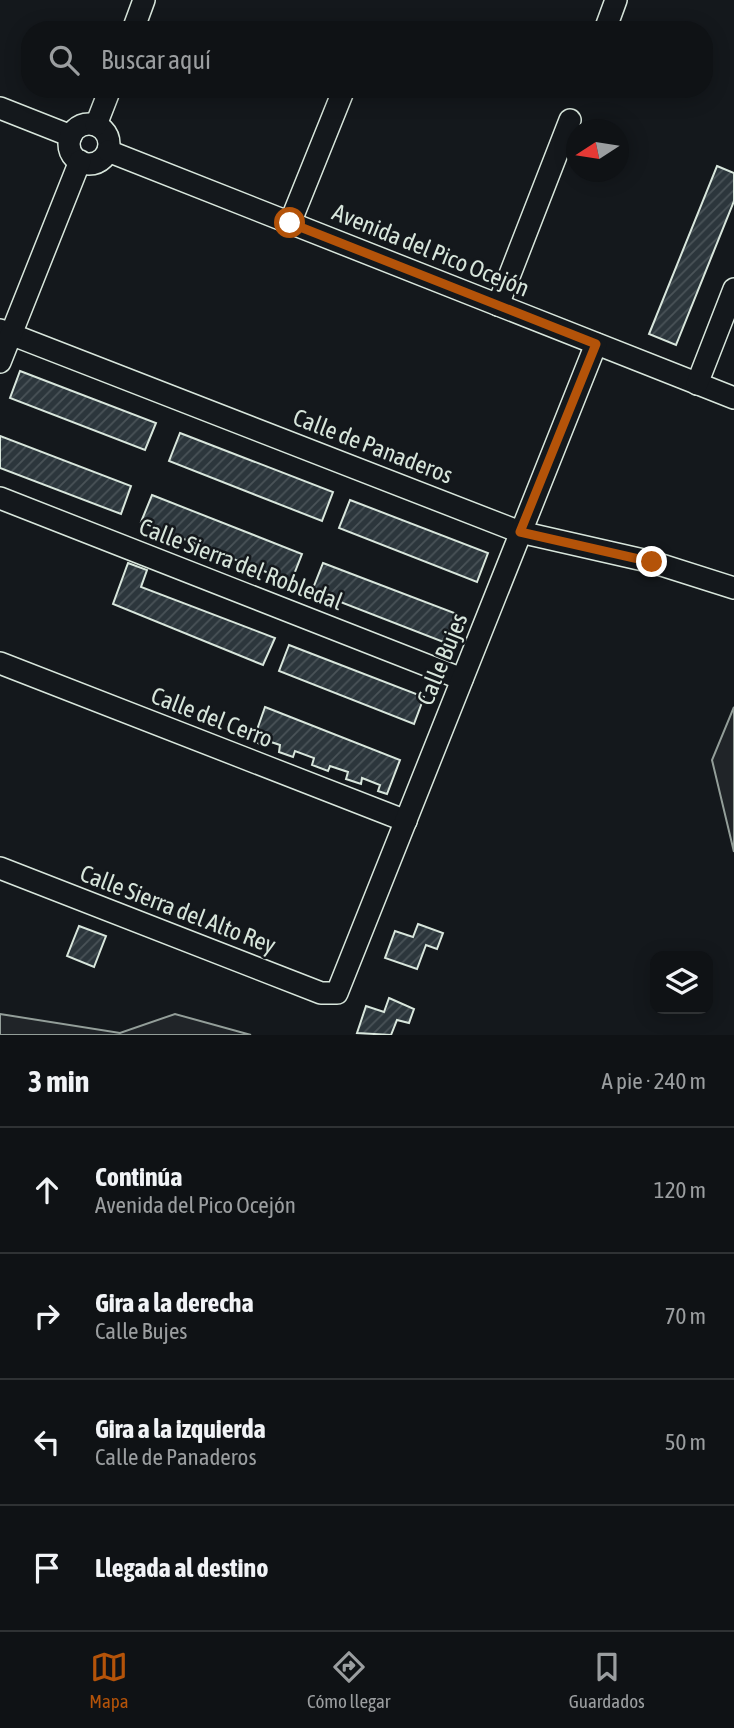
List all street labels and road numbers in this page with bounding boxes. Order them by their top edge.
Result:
street label: Avenida del Pico Ocejón [329,198,533,302]
street label: Calle de Panaderos [289,403,457,489]
street label: Calle Sierra del Robledal [136,513,347,615]
street label: Calle Bujes [411,609,473,709]
street label: Calle del Cerro [148,682,276,752]
street label: Calle Sierra del Alto Rey [76,859,280,959]

